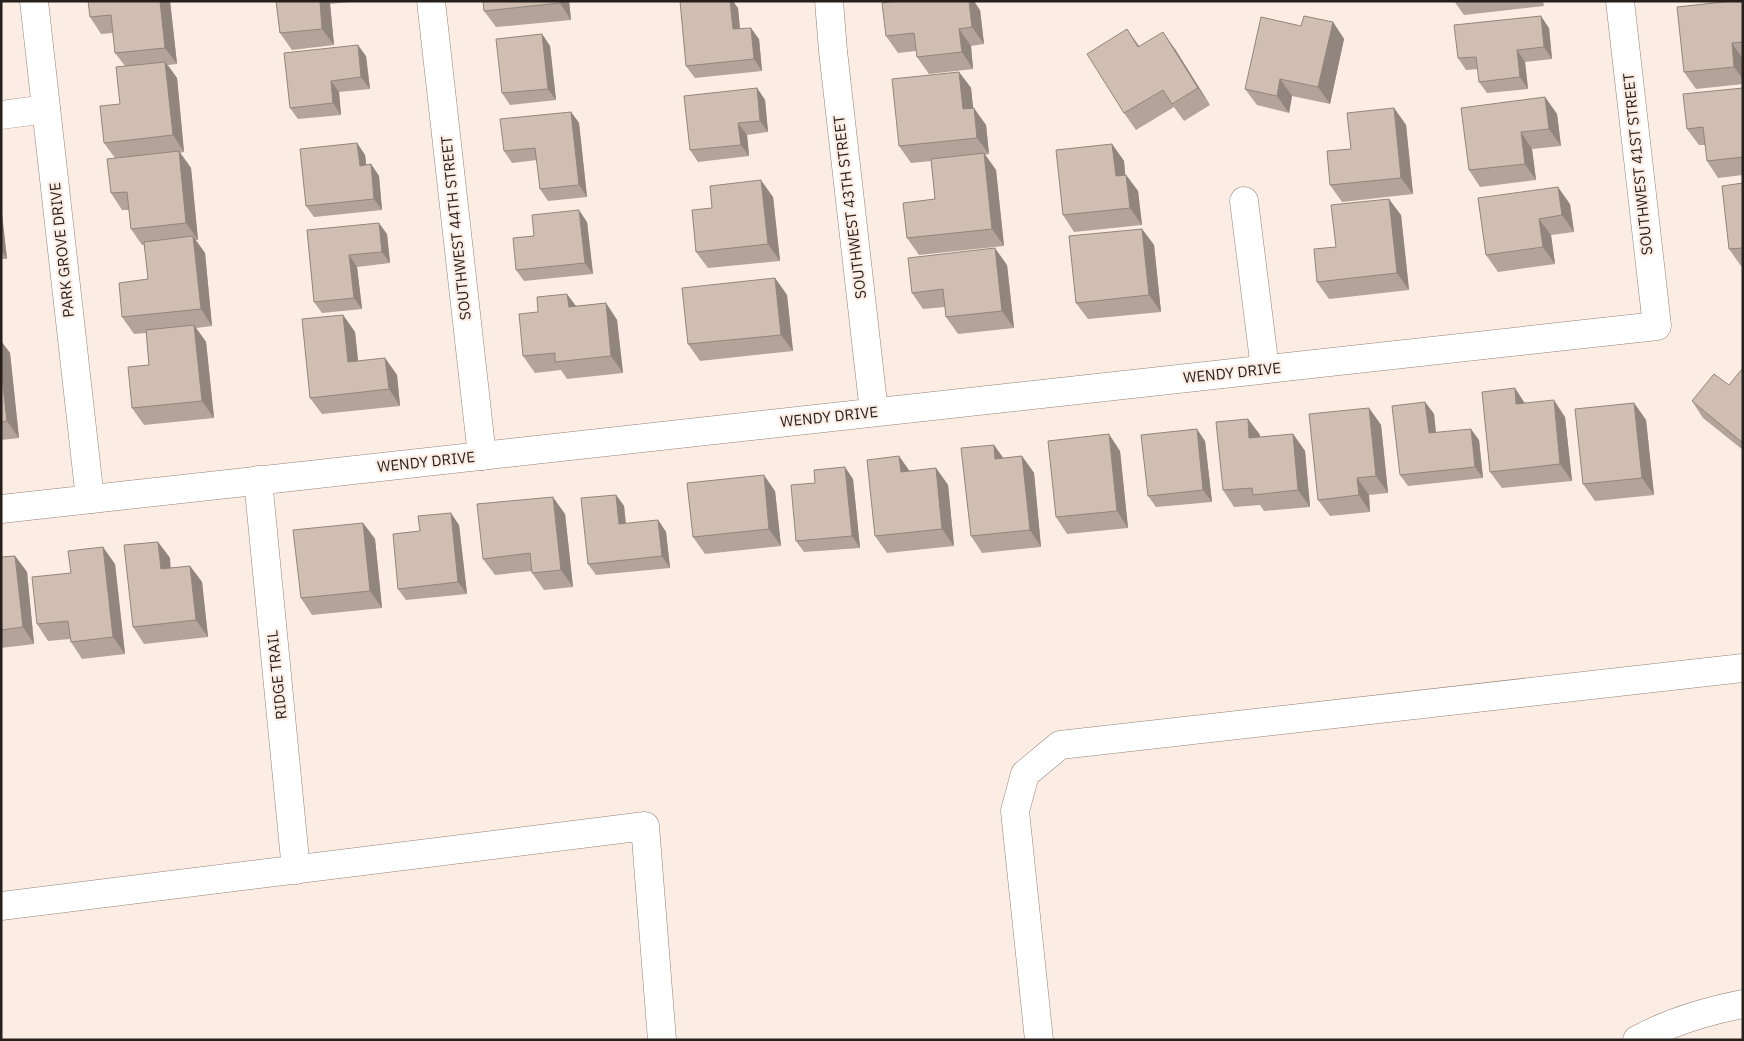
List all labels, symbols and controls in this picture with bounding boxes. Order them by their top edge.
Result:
street label: SOUTHWEST 41ST STREET [1618,72,1657,256]
street label: SOUTHWEST 43TH STREET [829,114,870,300]
street label: SOUTHWEST 44TH STREET [436,135,475,321]
street label: PARK GROVE DRIVE [45,181,78,319]
street label: WENDY DRIVE [1182,358,1282,387]
street label: WENDY DRIVE [779,402,879,431]
street label: WENDY DRIVE [376,447,476,476]
street label: RIDGE TRAIL [262,629,291,721]

